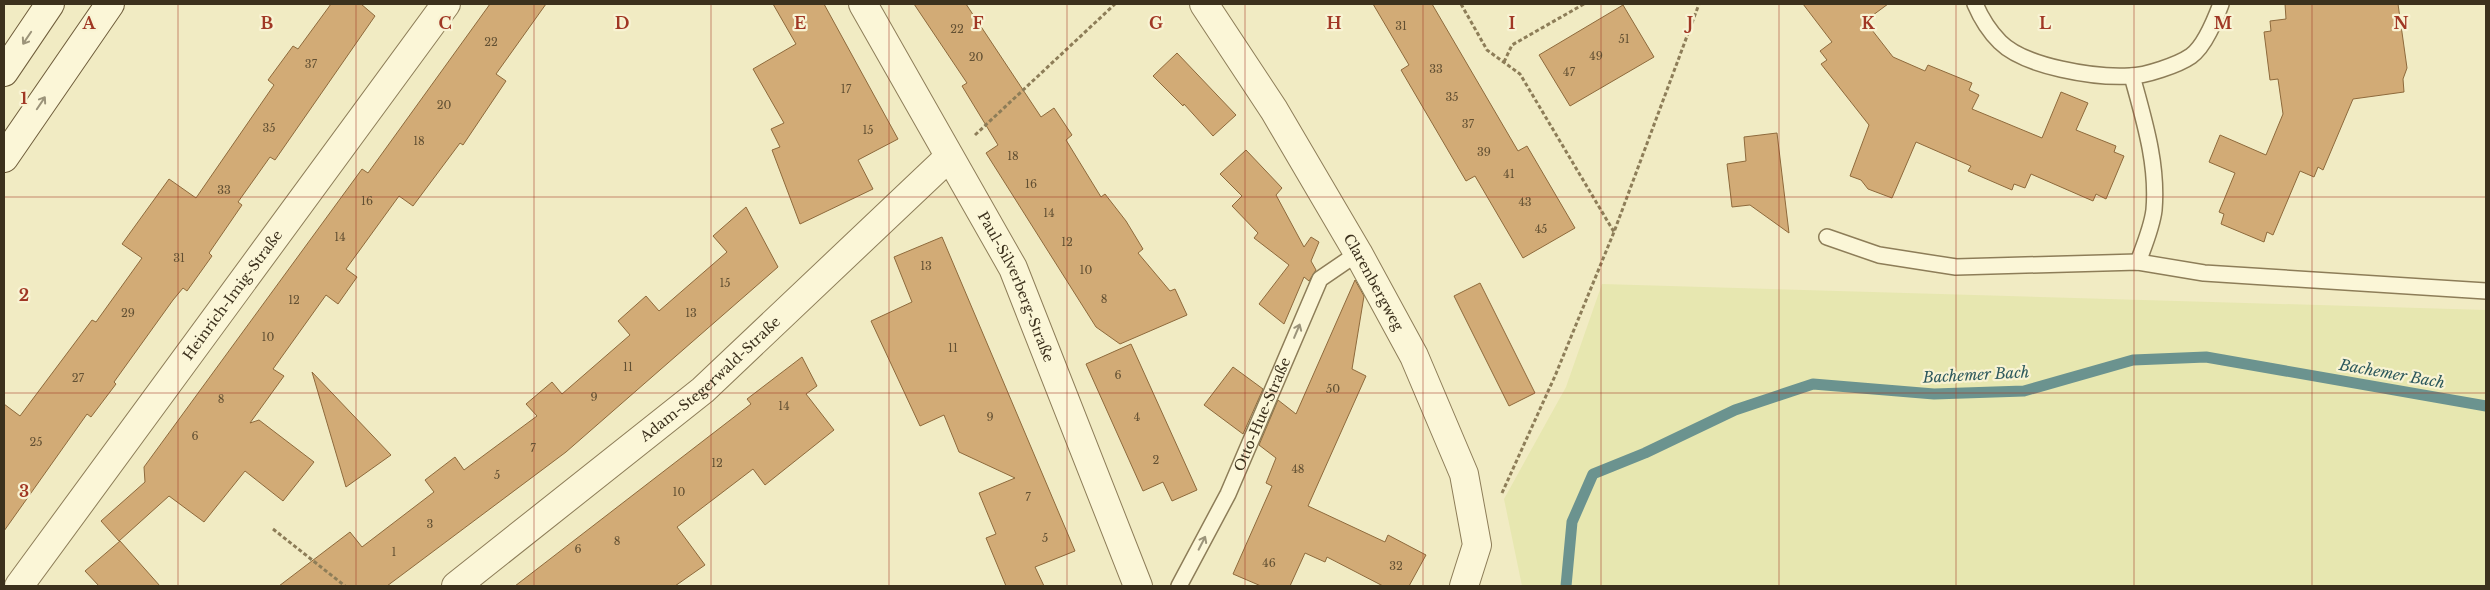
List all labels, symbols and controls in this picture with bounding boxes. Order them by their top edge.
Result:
text: A [82,13,97,33]
text: B [261,13,274,33]
text: C [438,13,452,33]
text: D [615,13,629,33]
text: E [794,13,806,33]
text: F [972,13,984,33]
text: G [1149,13,1163,33]
text: H [1326,13,1342,33]
text: I [1509,13,1516,33]
text: J [1684,13,1693,33]
text: K [1861,13,1875,33]
text: L [2039,13,2051,33]
text: M [2214,13,2232,33]
text: N [2393,13,2409,33]
house number: 31 [1395,19,1407,33]
house number: 22 [950,22,964,36]
one-way arrow [22,31,32,45]
house number: 51 [1618,32,1630,46]
house number: 22 [484,35,498,49]
house number: 49 [1589,49,1603,63]
house number: 20 [969,50,983,64]
house number: 37 [305,57,318,71]
house number: 33 [1429,62,1443,76]
house number: 47 [1563,65,1575,79]
house number: 17 [841,82,852,96]
text: 1 [21,88,28,108]
house number: 35 [1445,90,1459,104]
one-way arrow [36,96,46,110]
house number: 20 [437,98,451,112]
house number: 37 [1462,117,1475,131]
house number: 35 [262,121,276,135]
house number: 15 [862,123,874,137]
house number: 18 [413,134,425,148]
house number: 39 [1477,145,1491,159]
house number: 18 [1007,149,1019,163]
house number: 41 [1503,167,1515,181]
house number: 16 [1025,177,1037,191]
house number: 33 [217,183,231,197]
house number: 16 [361,194,373,208]
house number: 43 [1518,195,1532,209]
house number: 14 [1043,206,1055,220]
street label: Paul-Silverberg-Straße [974,208,1058,365]
house number: 45 [1535,222,1547,236]
street label: Heinrich-Imig-Straße [179,226,286,363]
house number: 14 [334,230,346,244]
street label: Clarenbergweg [1340,230,1408,334]
house number: 12 [1061,235,1073,249]
house number: 31 [173,251,185,265]
house number: 13 [920,259,932,273]
house number: 10 [1080,263,1093,277]
house number: 15 [719,276,731,290]
text: 2 [19,285,29,305]
house number: 8 [1101,292,1107,306]
house number: 12 [288,293,300,307]
house number: 29 [121,306,135,320]
house number: 13 [685,306,697,320]
street label: Adam-Stegerwald-Straße [636,312,784,446]
one-way arrow [1293,324,1303,339]
house number: 10 [262,330,275,344]
house number: 11 [948,341,958,355]
street label: Otto-Hue-Straße [1230,355,1294,474]
water label: Bachemer Bach [2337,355,2447,392]
house number: 11 [623,360,633,374]
water label: Bachemer Bach [1921,362,2030,387]
house number: 6 [1114,368,1122,382]
house number: 27 [72,371,85,385]
house number: 50 [1326,382,1340,396]
house number: 9 [590,390,598,404]
house number: 8 [218,392,224,406]
house number: 14 [778,399,790,413]
house number: 9 [986,410,994,424]
house number: 4 [1134,410,1140,424]
house number: 6 [191,429,199,443]
house number: 25 [29,435,43,449]
house number: 7 [530,441,536,455]
house number: 2 [1153,453,1160,467]
house number: 12 [711,456,723,470]
house number: 48 [1291,462,1305,476]
house number: 5 [494,468,500,482]
text: 3 [19,481,29,501]
house number: 10 [673,485,686,499]
house number: 7 [1025,490,1031,504]
house number: 3 [427,517,434,531]
house number: 5 [1042,531,1048,545]
house number: 8 [614,534,620,548]
one-way arrow [1197,536,1207,551]
house number: 6 [574,542,582,556]
house number: 1 [392,545,397,559]
house number: 46 [1262,556,1276,570]
house number: 32 [1389,559,1403,573]

